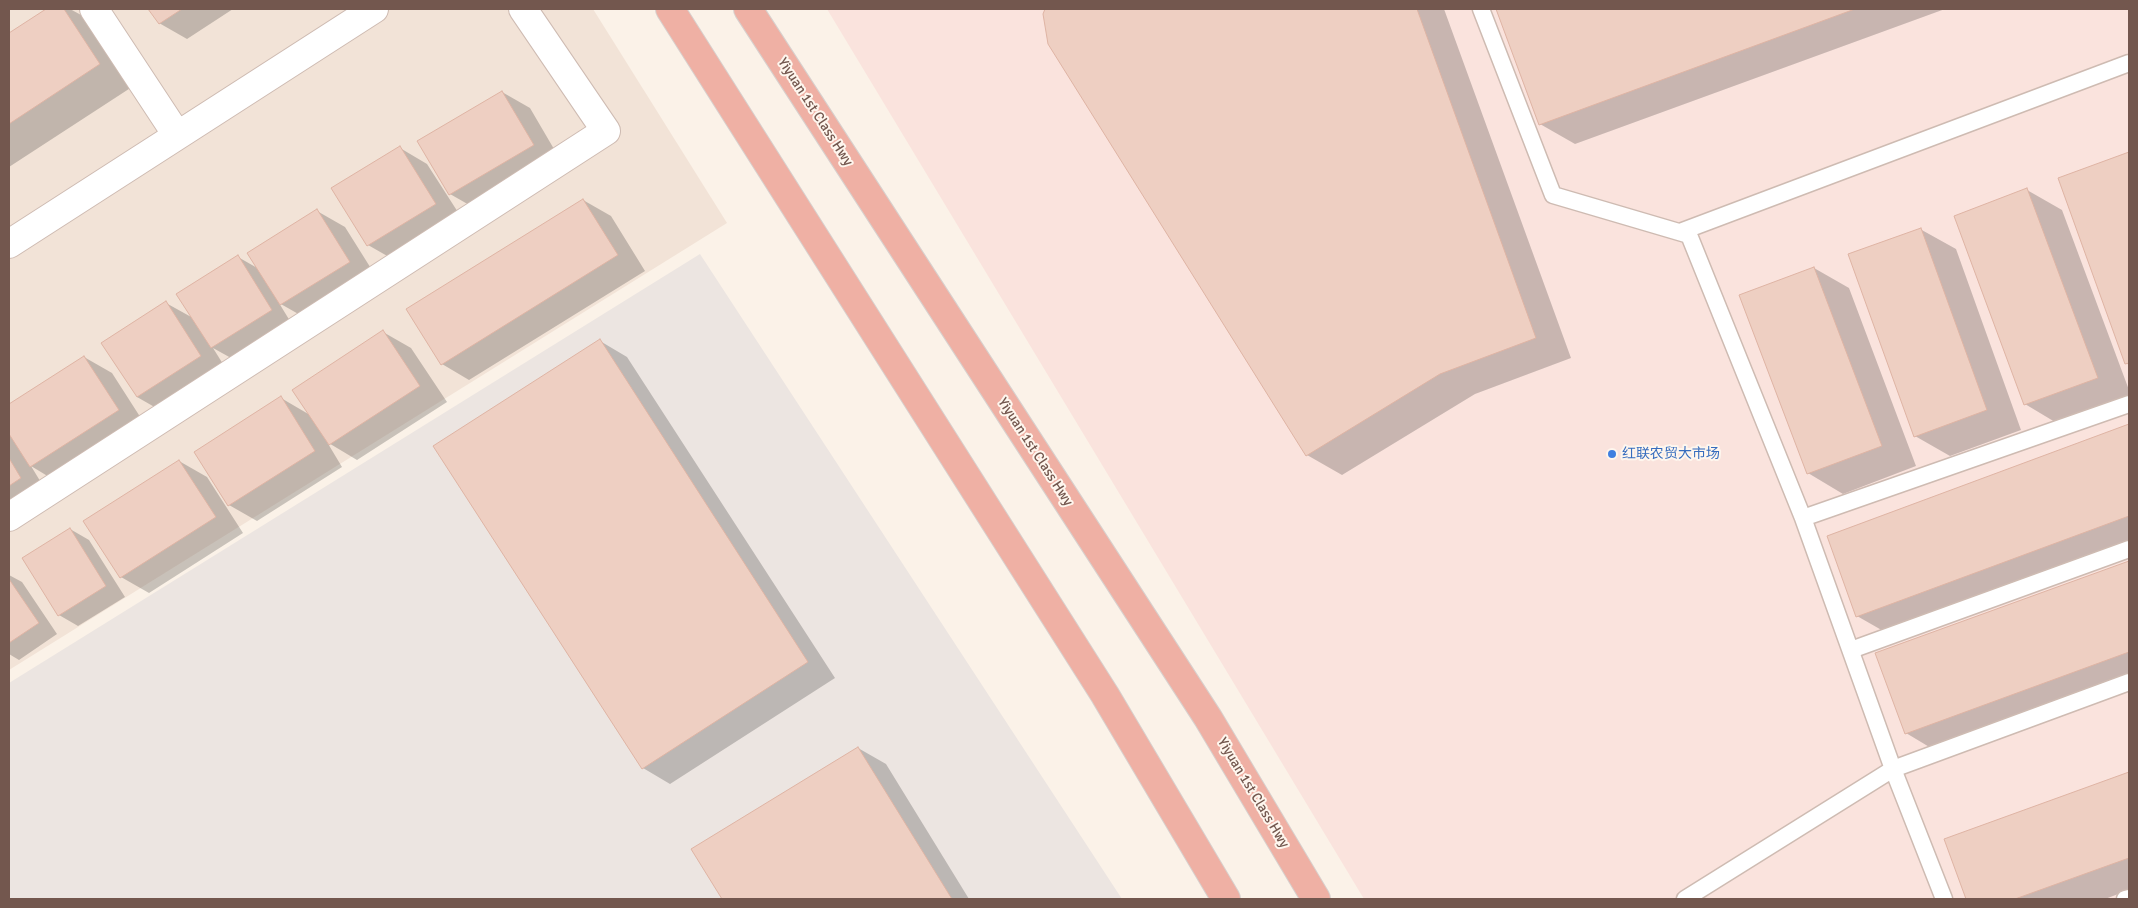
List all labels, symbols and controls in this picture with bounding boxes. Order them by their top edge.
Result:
street label: Yiyuan 1st Class Hwy [774,55,856,169]
street label: Yiyuan 1st Class Hwy [994,395,1076,509]
place label: 红联农贸大市场 [1622,446,1720,462]
marker: 红联农贸大市场 [1606,448,1618,460]
street label: Yiyuan 1st Class Hwy [1213,735,1293,851]

